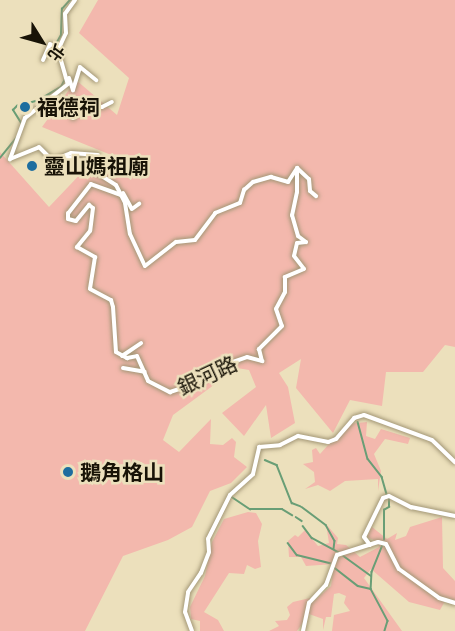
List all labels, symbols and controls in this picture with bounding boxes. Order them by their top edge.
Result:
north arrow [12,12,72,72]
text: 北 [43,40,70,66]
place label: 福德祠 [37,94,100,120]
marker: 福德祠 [18,100,32,114]
place label: 靈山媽祖廟 [44,153,149,179]
marker: 靈山媽祖廟 [25,159,39,173]
street label: 銀河路 [173,350,241,400]
place label: 鵝角格山 [80,459,164,485]
marker: 鵝角格山 [61,465,75,479]

